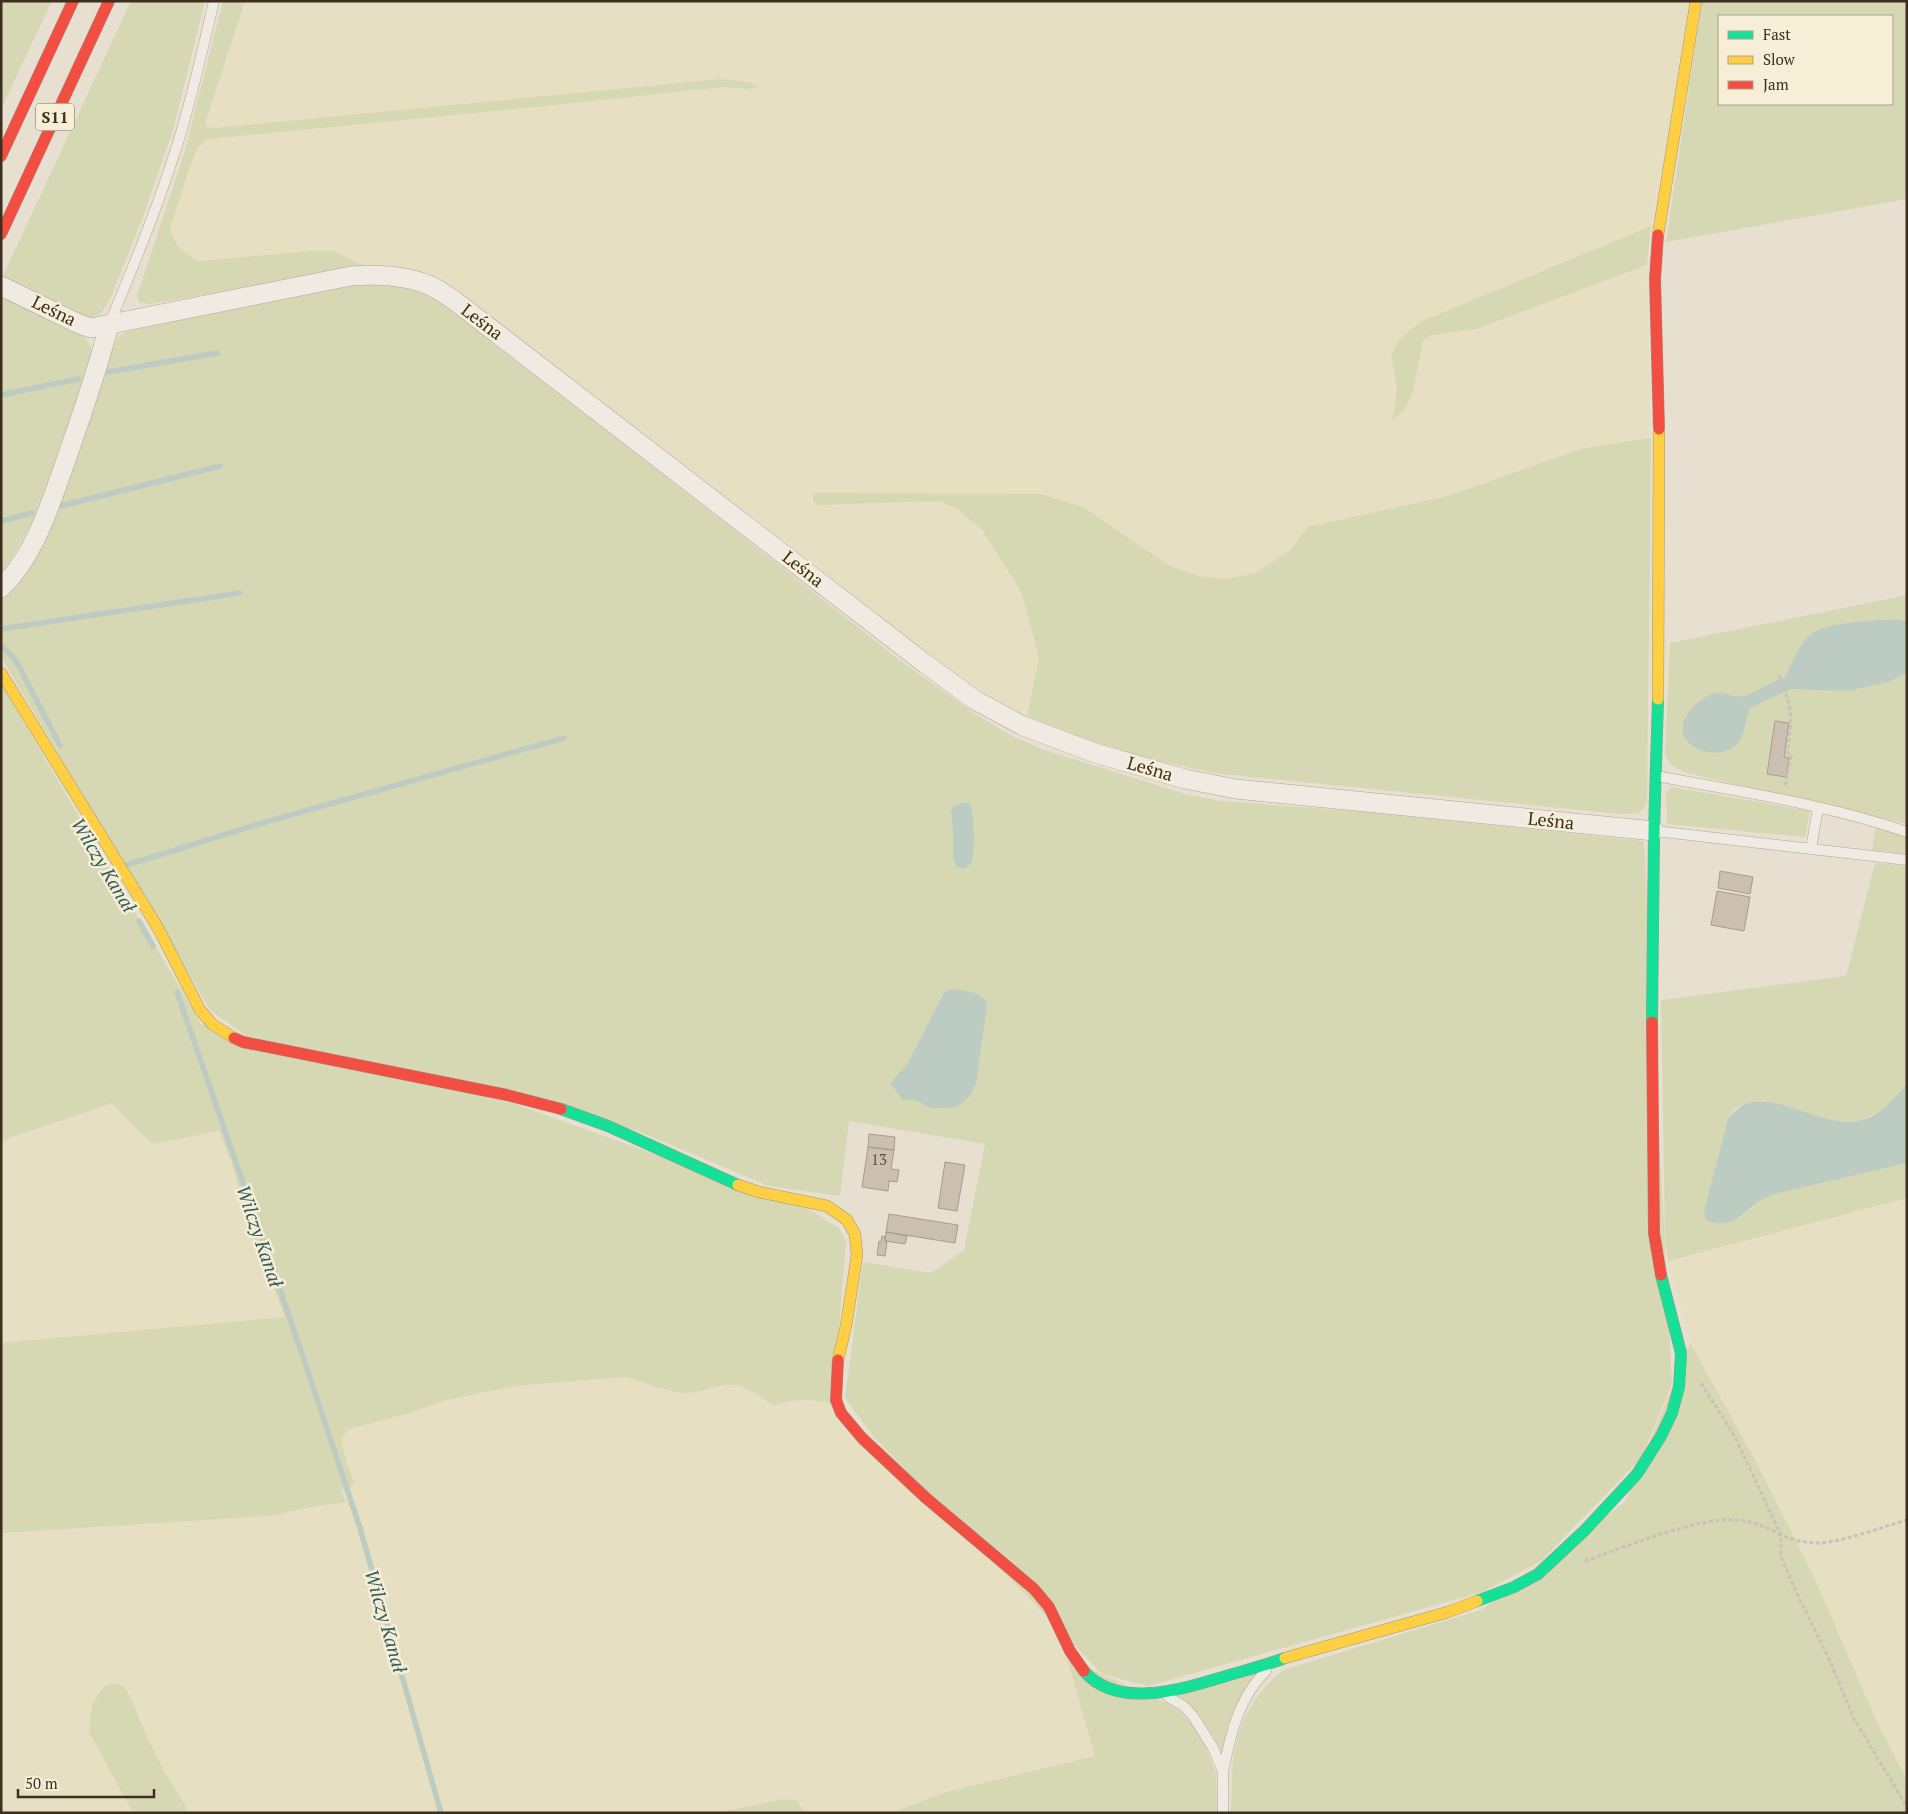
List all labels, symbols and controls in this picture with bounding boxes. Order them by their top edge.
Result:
legend [1718,15,1893,105]
text: Fast [1763,24,1791,44]
text: Slow [1763,49,1796,69]
text: Jam [1763,74,1789,94]
road number: S11 [36,104,74,130]
street label: Leśna [28,289,81,331]
street label: Leśna [457,298,508,345]
street label: Leśna [778,544,829,592]
street label: Leśna [1125,750,1176,786]
street label: Leśna [1527,806,1575,834]
water label: Wilczy Kanał [66,813,143,917]
house number: 13 [871,1149,887,1169]
water label: Wilczy Kanał [231,1181,290,1291]
water label: Wilczy Kanał [360,1566,413,1676]
scale bar [18,1766,154,1798]
text: 50 m [25,1773,58,1793]

